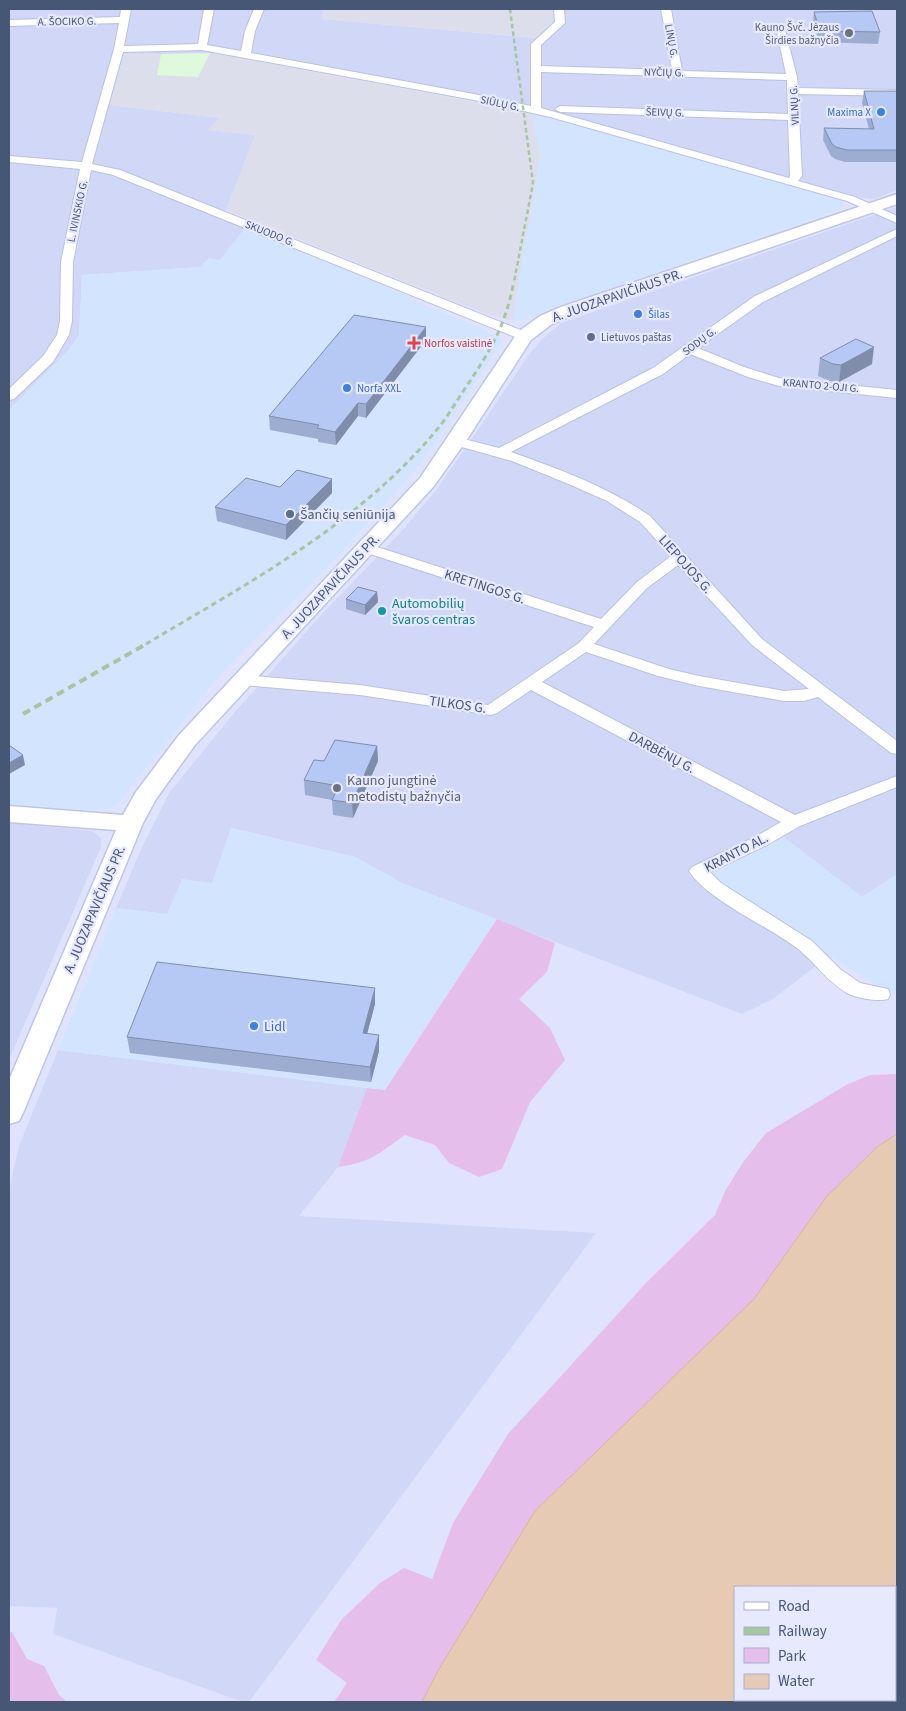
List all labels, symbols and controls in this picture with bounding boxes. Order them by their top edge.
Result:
street label: A. ŠOCIKO G. [38,13,97,30]
place label: Kauno Švč. Jėzaus Širdies bažnyčia [755,20,839,48]
street label: LINŲ G. [661,23,682,59]
marker: Kauno Švč. Jėzaus Širdies bažnyčia [843,27,855,39]
street label: NYČIŲ G. [644,65,684,80]
street label: VILNŲ G. [786,84,803,125]
street label: SIŪLŲ G. [479,92,521,115]
street label: ŠEIVŲ G. [645,104,685,121]
place label: Maxima X [827,105,871,120]
marker: Maxima X [875,106,887,118]
street label: L. IVINSKIO G. [64,178,91,243]
street label: SKUODO G. [243,217,297,250]
street label: A. JUOZAPAVIČIAUS PR. [549,264,685,328]
place label: Šilas [648,307,670,322]
marker: Šilas [632,308,644,320]
street label: SODŲ G. [679,324,720,359]
place label: Lietuvos paštas [601,330,672,345]
marker: Lietuvos paštas [585,331,597,343]
place label: Norfos vaistinė [424,336,493,351]
marker: Norfos vaistinė [408,337,420,349]
street label: KRANTO 2-OJI G. [782,375,860,396]
place label: Norfa XXL [357,381,402,396]
marker: Norfa XXL [341,382,353,394]
place label: Šančių seniūnija [300,505,396,525]
marker: Šančių seniūnija [284,508,296,520]
street label: A. JUOZAPAVIČIAUS PR. [277,530,385,644]
street label: LIEPOJOS G. [653,531,717,598]
street label: KRETINGOS G. [442,564,528,609]
place label: Automobilių švaros centras [392,594,475,630]
marker: Automobilių švaros centras [376,605,388,617]
street label: TILKOS G. [428,691,488,719]
street label: DARBĖNŲ G. [625,727,698,779]
place label: Kauno jungtinė metodistų bažnyčia [347,771,461,807]
marker: Kauno jungtinė metodistų bažnyčia [331,782,343,794]
street label: KRANTO AL. [701,828,772,878]
street label: A. JUOZAPAVIČIAUS PR. [59,842,131,976]
place label: Lidl [264,1017,286,1037]
marker: Lidl [248,1020,260,1032]
legend [734,1586,896,1701]
text: Road [778,1596,810,1617]
text: Railway [778,1621,827,1642]
text: Park [778,1646,807,1667]
text: Water [778,1671,815,1692]

